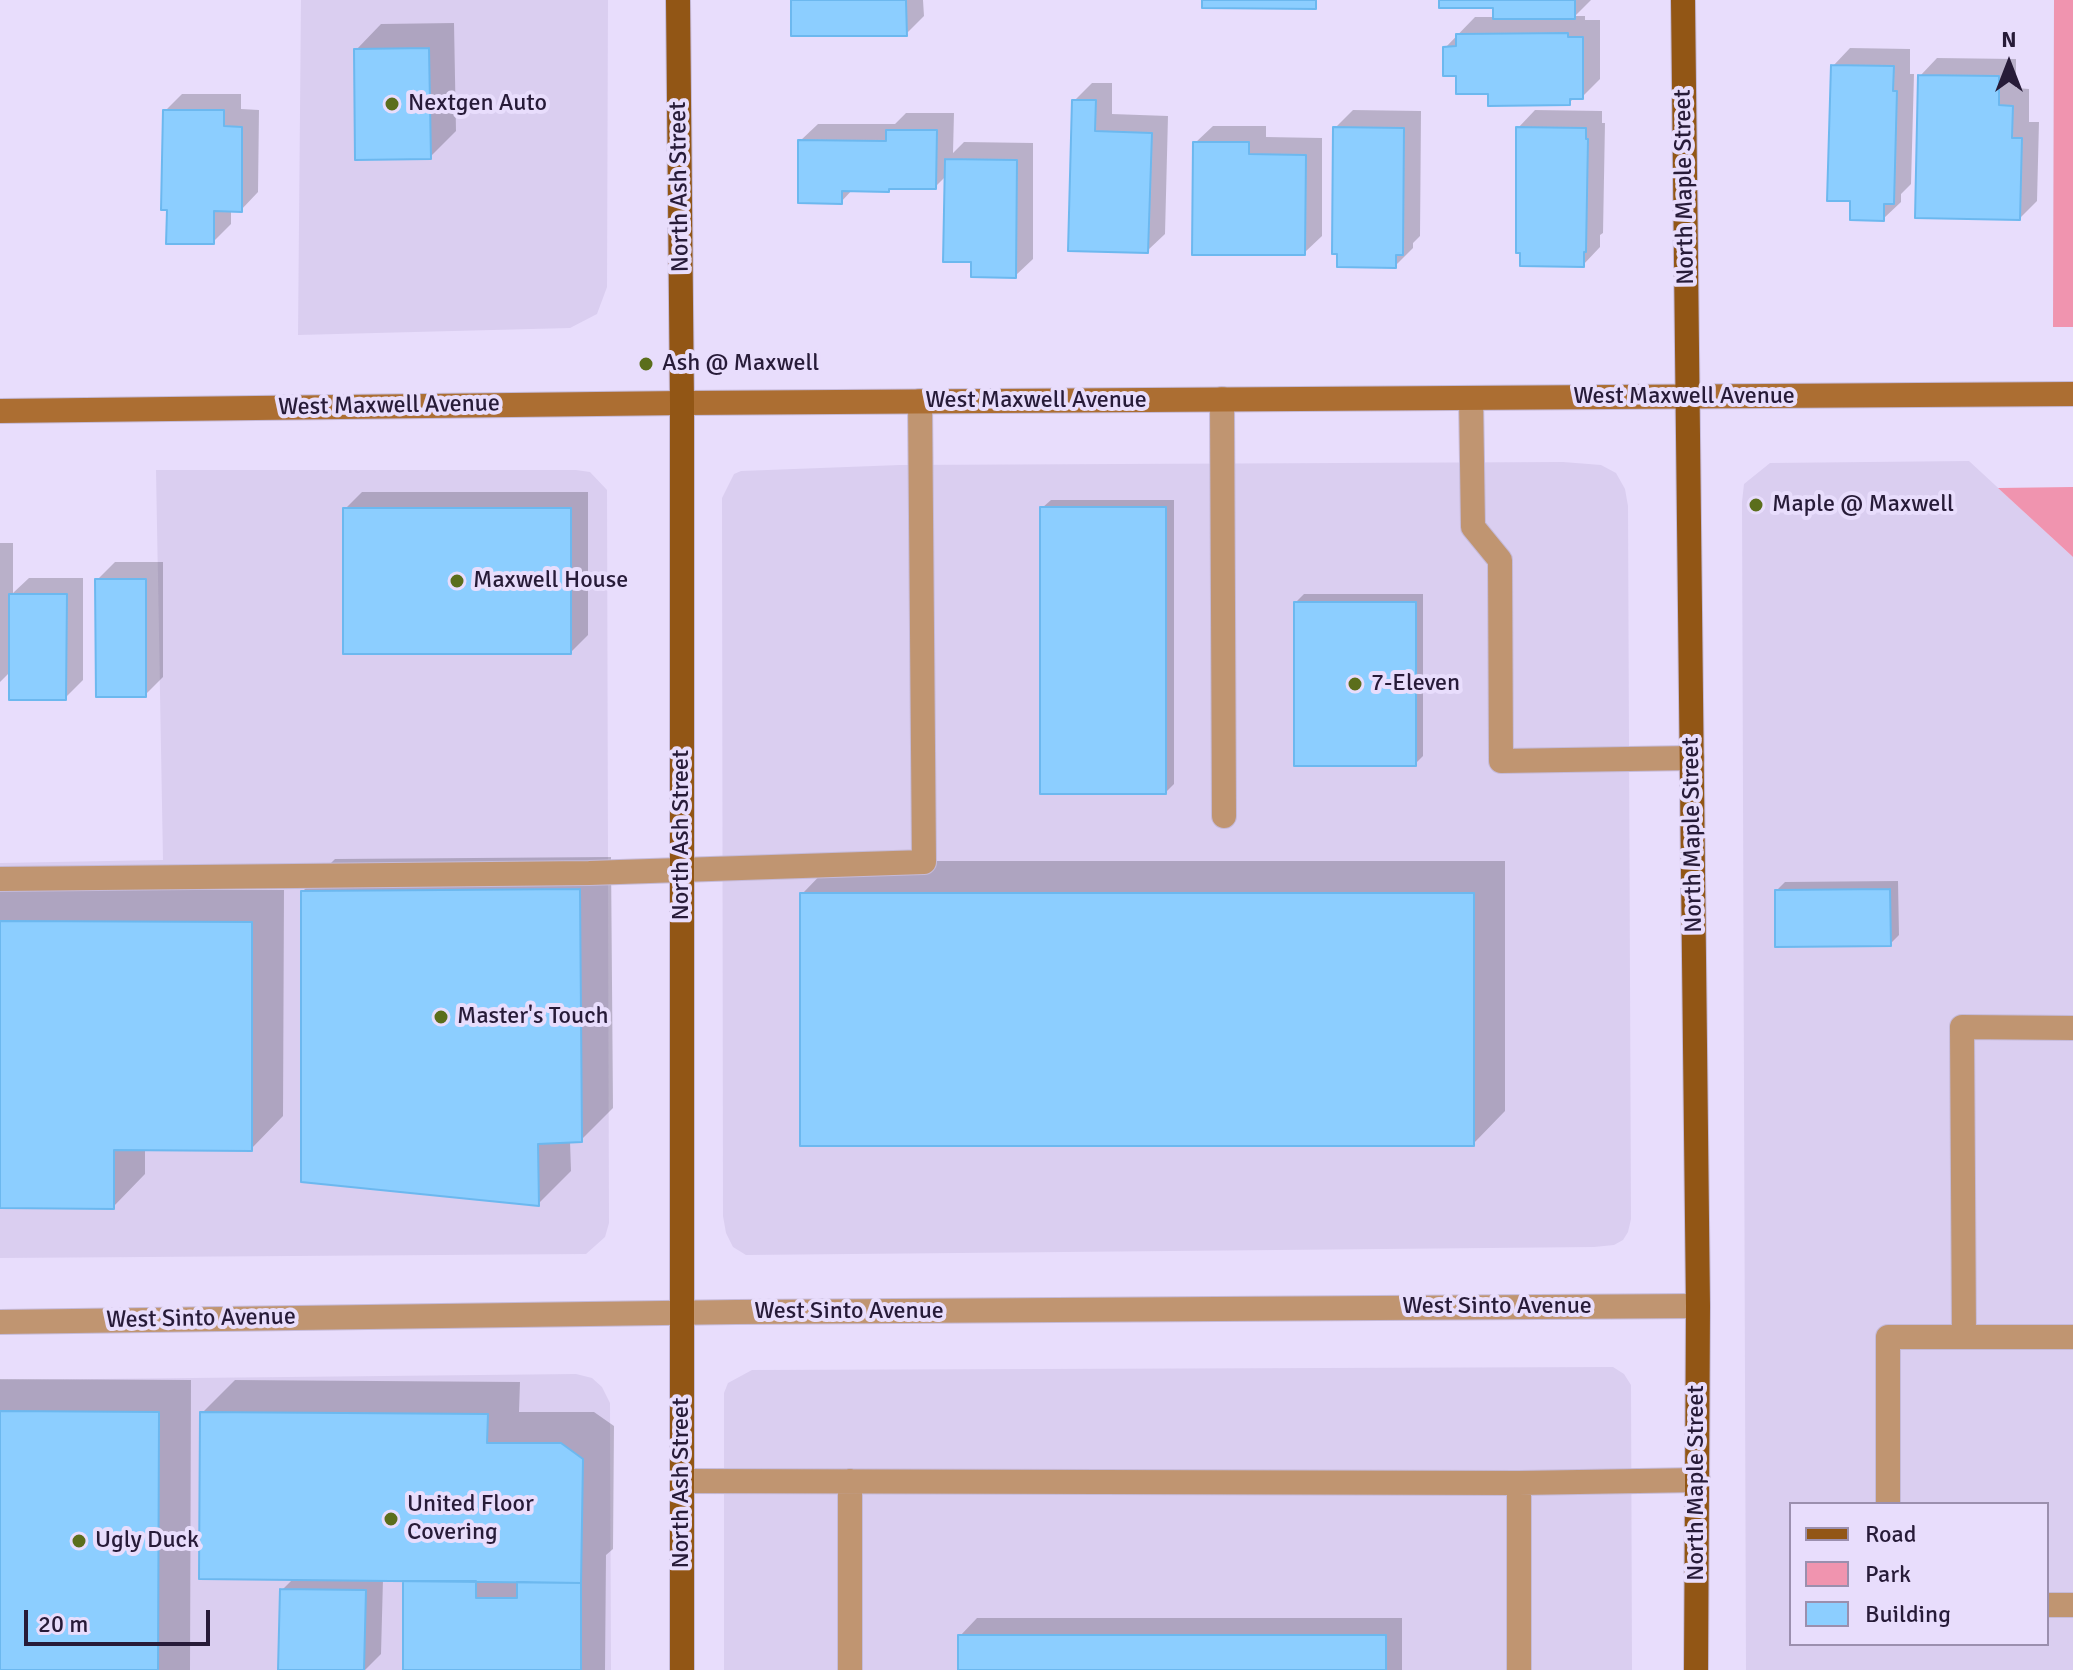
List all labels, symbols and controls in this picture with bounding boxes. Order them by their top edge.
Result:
north arrow [1969,24,2049,104]
text: N [2001,26,2017,53]
street label: North Maple Street [1669,89,1701,285]
place label: Nextgen Auto [408,90,547,118]
marker: Nextgen Auto [383,95,401,113]
street label: North Ash Street [664,101,696,273]
place label: Ash @ Maxwell [662,350,819,378]
marker: Ash @ Maxwell [637,355,655,373]
street label: West Maxwell Avenue [1573,383,1795,411]
street label: West Maxwell Avenue [925,387,1147,415]
street label: West Maxwell Avenue [278,390,500,422]
place label: Maple @ Maxwell [1772,491,1954,519]
marker: Maple @ Maxwell [1747,496,1765,514]
place label: Maxwell House [473,567,628,595]
marker: Maxwell House [448,572,466,590]
place label: 7-Eleven [1371,670,1460,698]
marker: 7-Eleven [1346,675,1364,693]
street label: North Maple Street [1677,737,1709,933]
street label: North Ash Street [668,750,696,920]
place label: Master's Touch [457,1003,609,1031]
marker: Master's Touch [432,1008,450,1026]
street label: West Sinto Avenue [1402,1293,1592,1321]
street label: West Sinto Avenue [754,1298,944,1326]
street label: West Sinto Avenue [106,1303,296,1335]
street label: North Maple Street [1683,1385,1711,1581]
street label: North Ash Street [668,1398,696,1568]
place label: United Floor Covering [407,1491,534,1547]
legend [1789,1502,2049,1646]
marker: United Floor Covering [382,1510,400,1528]
text: Road [1865,1519,1916,1549]
place label: Ugly Duck [95,1527,199,1555]
marker: Ugly Duck [70,1532,88,1550]
text: Park [1865,1559,1911,1589]
scale bar [28,1594,214,1644]
text: Building [1865,1599,1951,1629]
text: 20 m [38,1609,88,1639]

